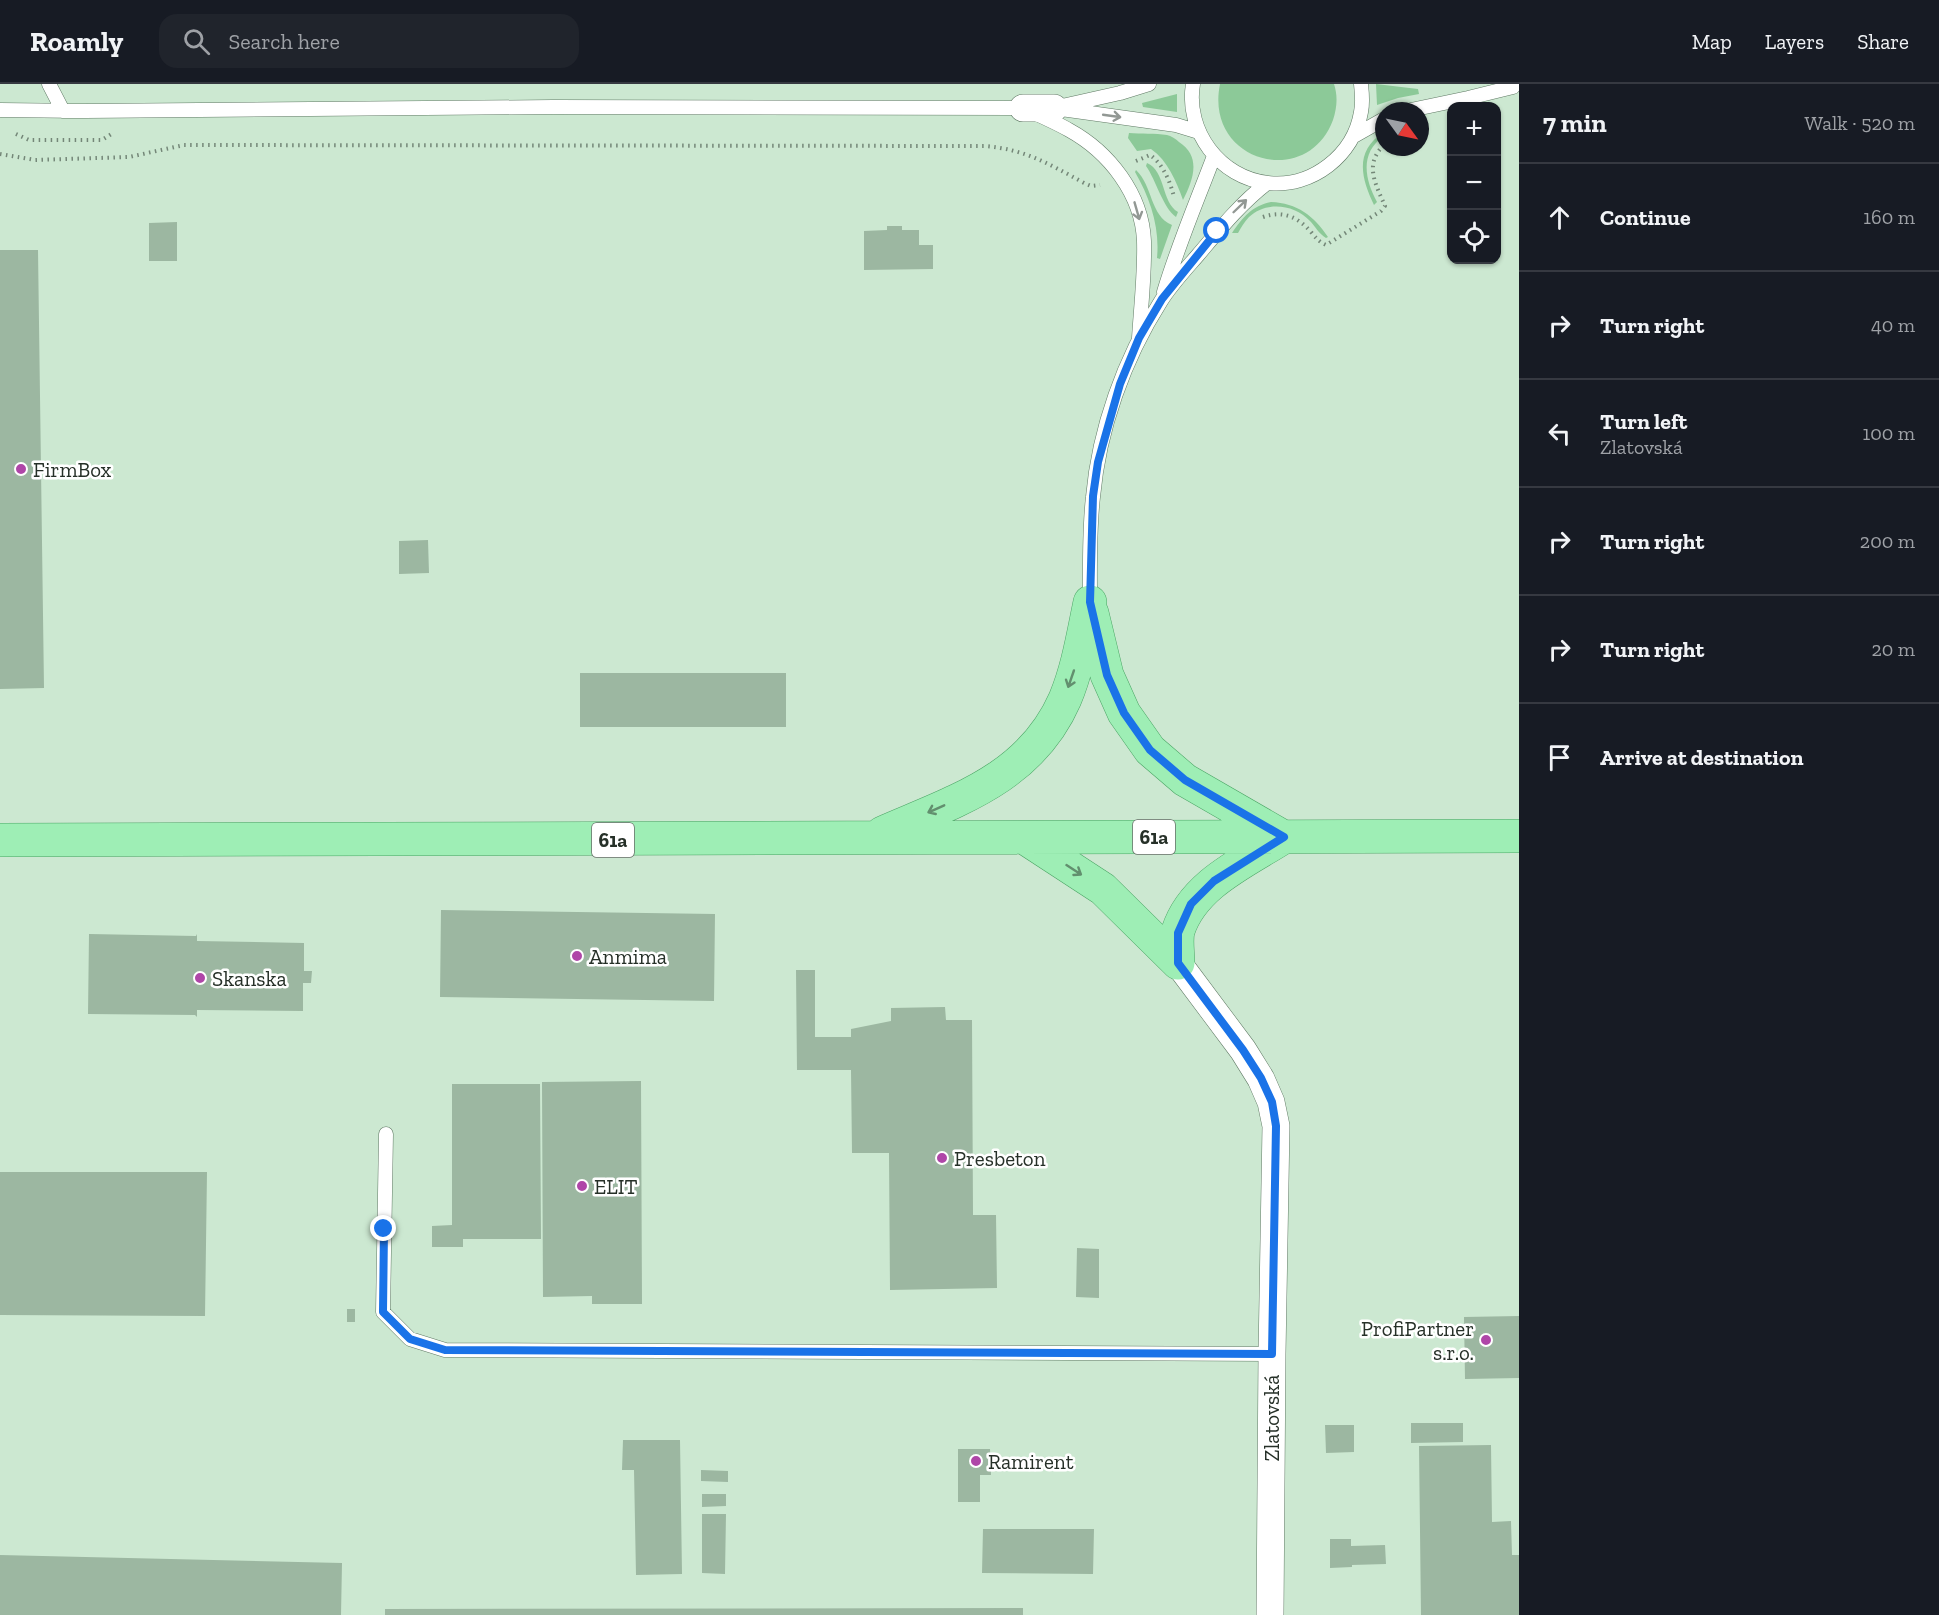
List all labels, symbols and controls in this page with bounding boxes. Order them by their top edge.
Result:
search box [159,14,579,68]
text: Roamly [30,25,123,58]
icon: search [180,25,213,58]
text: Search here [228,28,340,55]
text: Map [1692,29,1732,54]
text: Layers [1765,29,1824,54]
text: Share [1857,29,1909,54]
north arrow [1375,102,1429,156]
map controls [1447,102,1501,264]
button: + [1447,102,1501,156]
text: 7 min [1543,107,1607,139]
one-way arrow [1102,111,1122,122]
text: Walk · 520 m [1805,111,1915,135]
button: − [1447,156,1501,210]
one-way arrow [1232,199,1247,213]
one-way arrow [1132,201,1143,220]
icon: ahead [1543,201,1576,234]
text: Continue [1600,204,1691,231]
text: 160 m [1863,205,1915,229]
button: locate [1447,210,1501,264]
route start [1203,217,1229,243]
icon: right [1543,309,1576,342]
text: Turn right [1600,312,1704,339]
text: 40 m [1871,313,1915,337]
text: Turn left [1600,408,1687,435]
icon: left [1543,417,1576,450]
text: 100 m [1862,421,1915,445]
text: Zlatovská [1600,435,1683,459]
place label: FirmBox [33,457,112,482]
marker: FirmBox [14,462,28,476]
icon: right [1543,525,1576,558]
text: Turn right [1600,528,1704,555]
text: 200 m [1860,529,1915,553]
icon: right [1543,633,1576,666]
text: Turn right [1600,636,1704,663]
text: 20 m [1871,637,1915,661]
one-way arrow [1065,669,1076,688]
icon: arrive [1543,741,1576,774]
text: Arrive at destination [1600,744,1803,771]
one-way arrow [928,804,946,815]
road number: 61a [1133,820,1175,854]
road number: 61a [592,823,634,857]
one-way arrow [1065,864,1082,876]
place label: Anmima [589,944,667,969]
marker: Anmima [570,949,584,963]
place label: Skanska [212,966,287,991]
marker: Skanska [193,971,207,985]
place label: Presbeton [954,1146,1046,1171]
marker: Presbeton [935,1151,949,1165]
place label: ELIT [594,1174,638,1199]
marker: ELIT [575,1179,589,1193]
route end [370,1215,396,1241]
place label: ProfiPartner s.r.o. [1361,1316,1474,1365]
marker: ProfiPartner s.r.o. [1479,1333,1493,1347]
street label: Zlatovská [1259,1375,1284,1461]
place label: Ramirent [988,1449,1074,1474]
marker: Ramirent [969,1454,983,1468]

